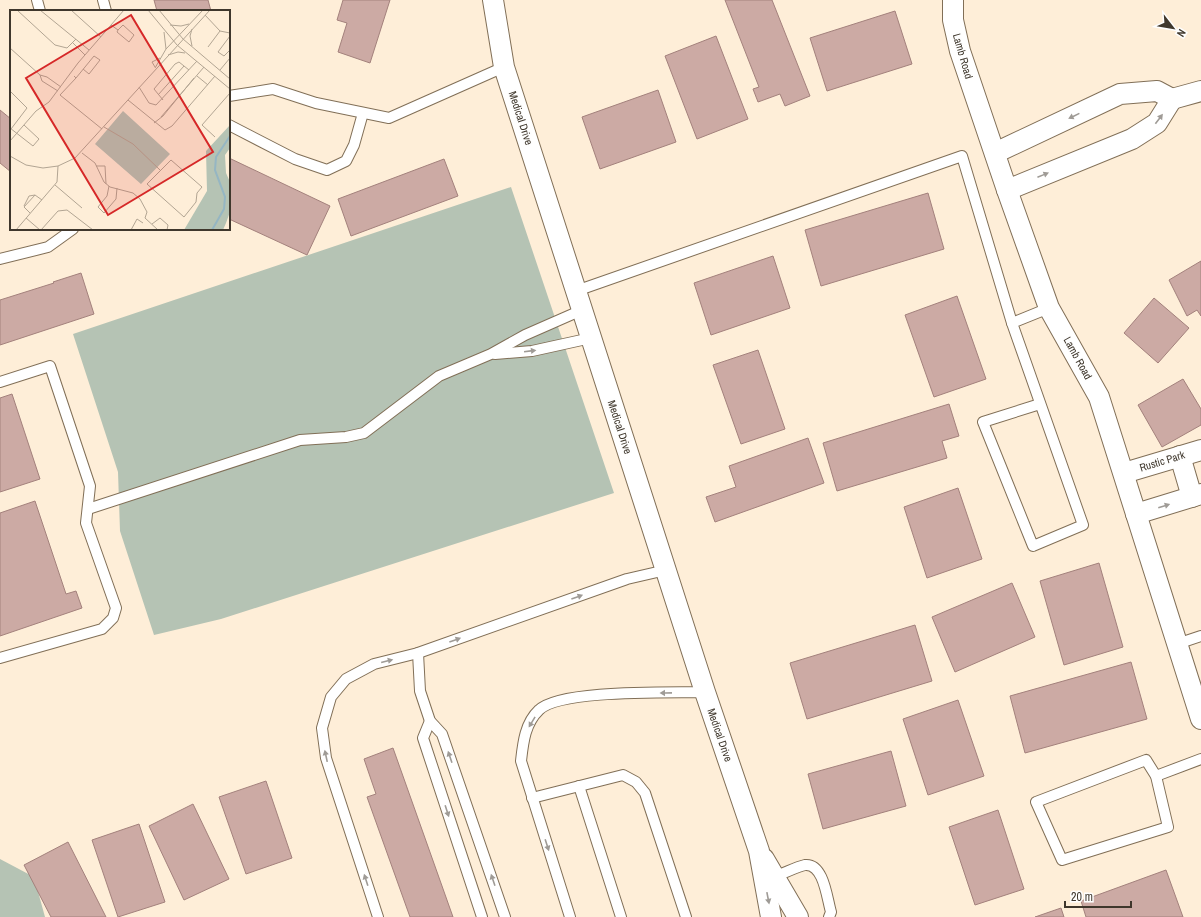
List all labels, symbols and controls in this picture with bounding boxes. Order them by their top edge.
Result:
north arrow [1153,8,1193,48]
inset map [10,10,230,230]
text: N [1174,27,1189,40]
street label: Lamb Road [950,32,976,80]
street label: Medical Drive [506,89,536,147]
one-way arrow [1068,113,1079,119]
one-way arrow [1155,114,1163,125]
one-way arrow [1038,172,1050,178]
street label: Lamb Road [1061,334,1095,382]
one-way arrow [524,348,536,354]
street label: Medical Drive [605,398,635,456]
street label: Rustic Park [1138,447,1187,475]
one-way arrow [1158,503,1170,509]
one-way arrow [571,593,583,599]
one-way arrow [449,637,461,643]
one-way arrow [381,658,393,664]
one-way arrow [659,690,672,696]
street label: Medical Drive [704,706,736,764]
one-way arrow [528,716,535,728]
one-way arrow [323,750,329,763]
one-way arrow [447,751,453,763]
one-way arrow [444,805,450,817]
one-way arrow [544,840,550,852]
one-way arrow [363,874,369,886]
one-way arrow [489,874,495,886]
scale bar [1065,883,1131,909]
text: 20 m [1071,889,1093,905]
one-way arrow [765,892,771,904]

